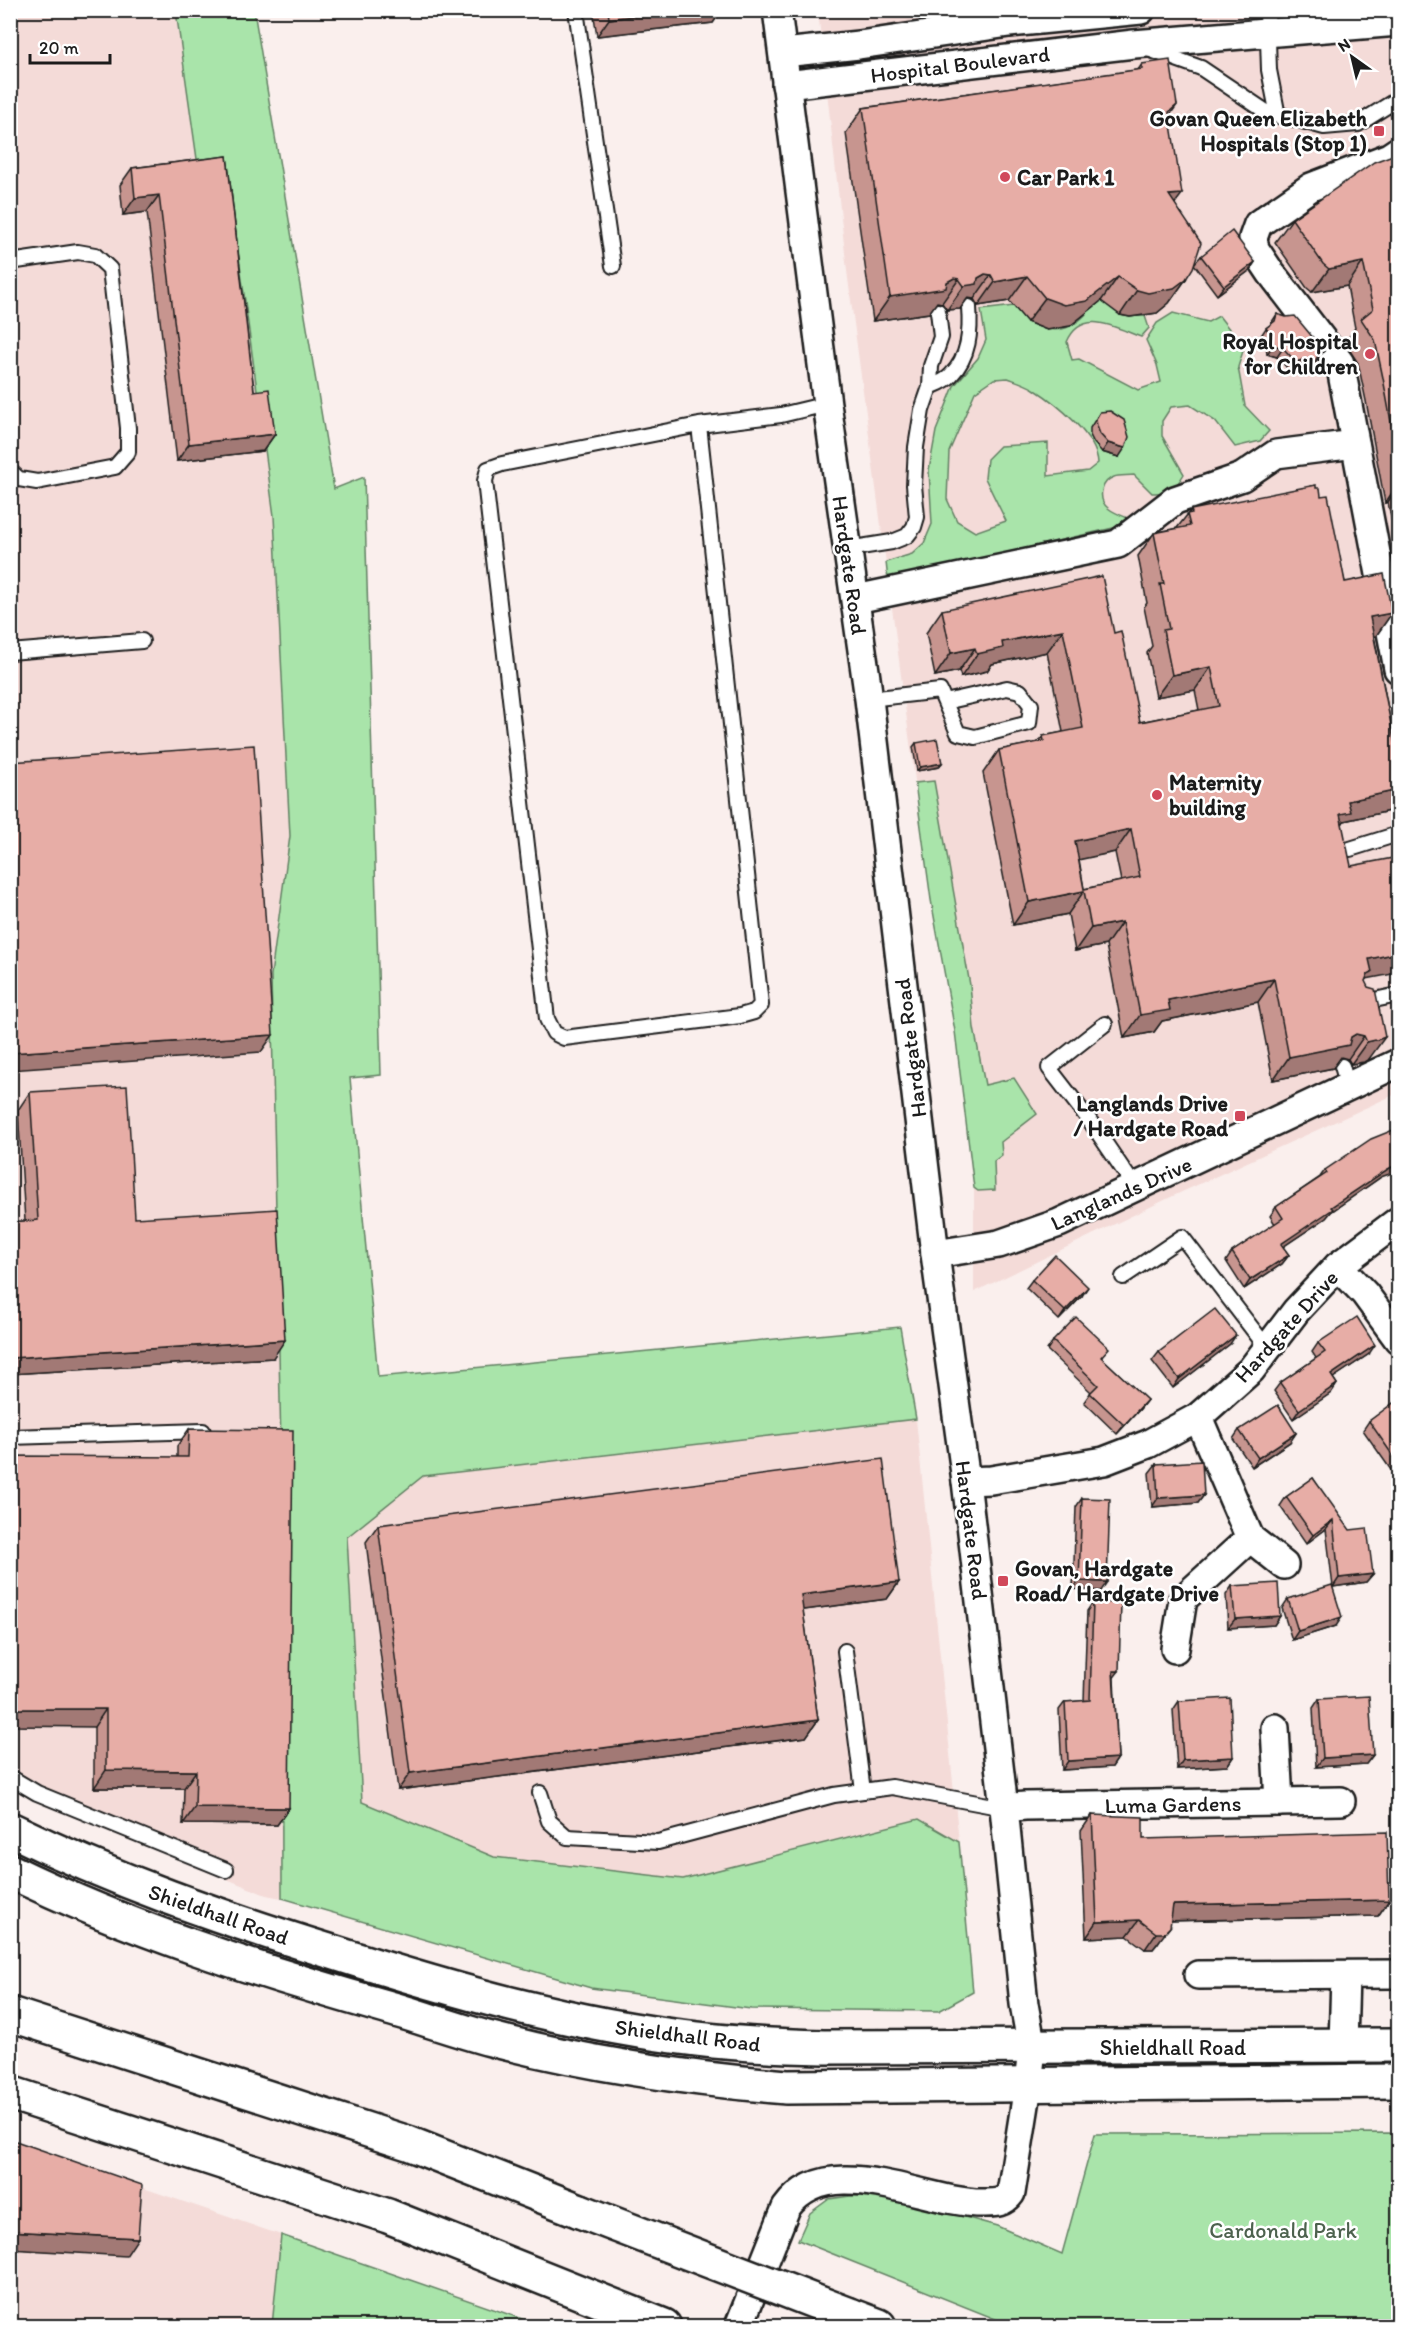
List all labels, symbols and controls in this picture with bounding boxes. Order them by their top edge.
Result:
scale bar [30,27,110,65]
north arrow [1322,27,1382,87]
text: N [1334,34,1354,56]
text: 20 m [39,37,79,59]
street label: Hospital Boulevard [869,40,1051,89]
place label: Govan Queen Elizabeth Hospitals (Stop 1) [1149,105,1368,157]
marker: Govan Queen Elizabeth Hospitals (Stop 1) [1372,124,1386,138]
place label: Car Park 1 [1017,164,1115,191]
marker: Car Park 1 [998,170,1012,184]
place label: Royal Hospital for Children [1222,328,1359,380]
marker: Royal Hospital for Children [1363,347,1377,361]
street label: Hardgate Road [826,494,873,637]
place label: Maternity building [1169,769,1262,821]
marker: Maternity building [1150,788,1164,802]
street label: Hardgate Road [889,977,932,1119]
place label: Langlands Drive / Hardgate Road [1073,1090,1228,1142]
marker: Langlands Drive / Hardgate Road [1233,1109,1247,1123]
street label: Langlands Drive [1046,1150,1196,1237]
street label: Hardgate Drive [1229,1264,1344,1388]
street label: Hardgate Road [950,1459,993,1601]
place label: Govan, Hardgate Road/ Hardgate Drive [1015,1555,1219,1607]
marker: Govan, Hardgate Road/ Hardgate Drive [996,1574,1010,1588]
street label: Luma Gardens [1104,1790,1242,1819]
street label: Shieldhall Road [145,1878,293,1951]
street label: Shieldhall Road [614,2013,762,2058]
street label: Shieldhall Road [1100,2034,1246,2061]
park label: Cardonald Park [1209,2217,1357,2244]

